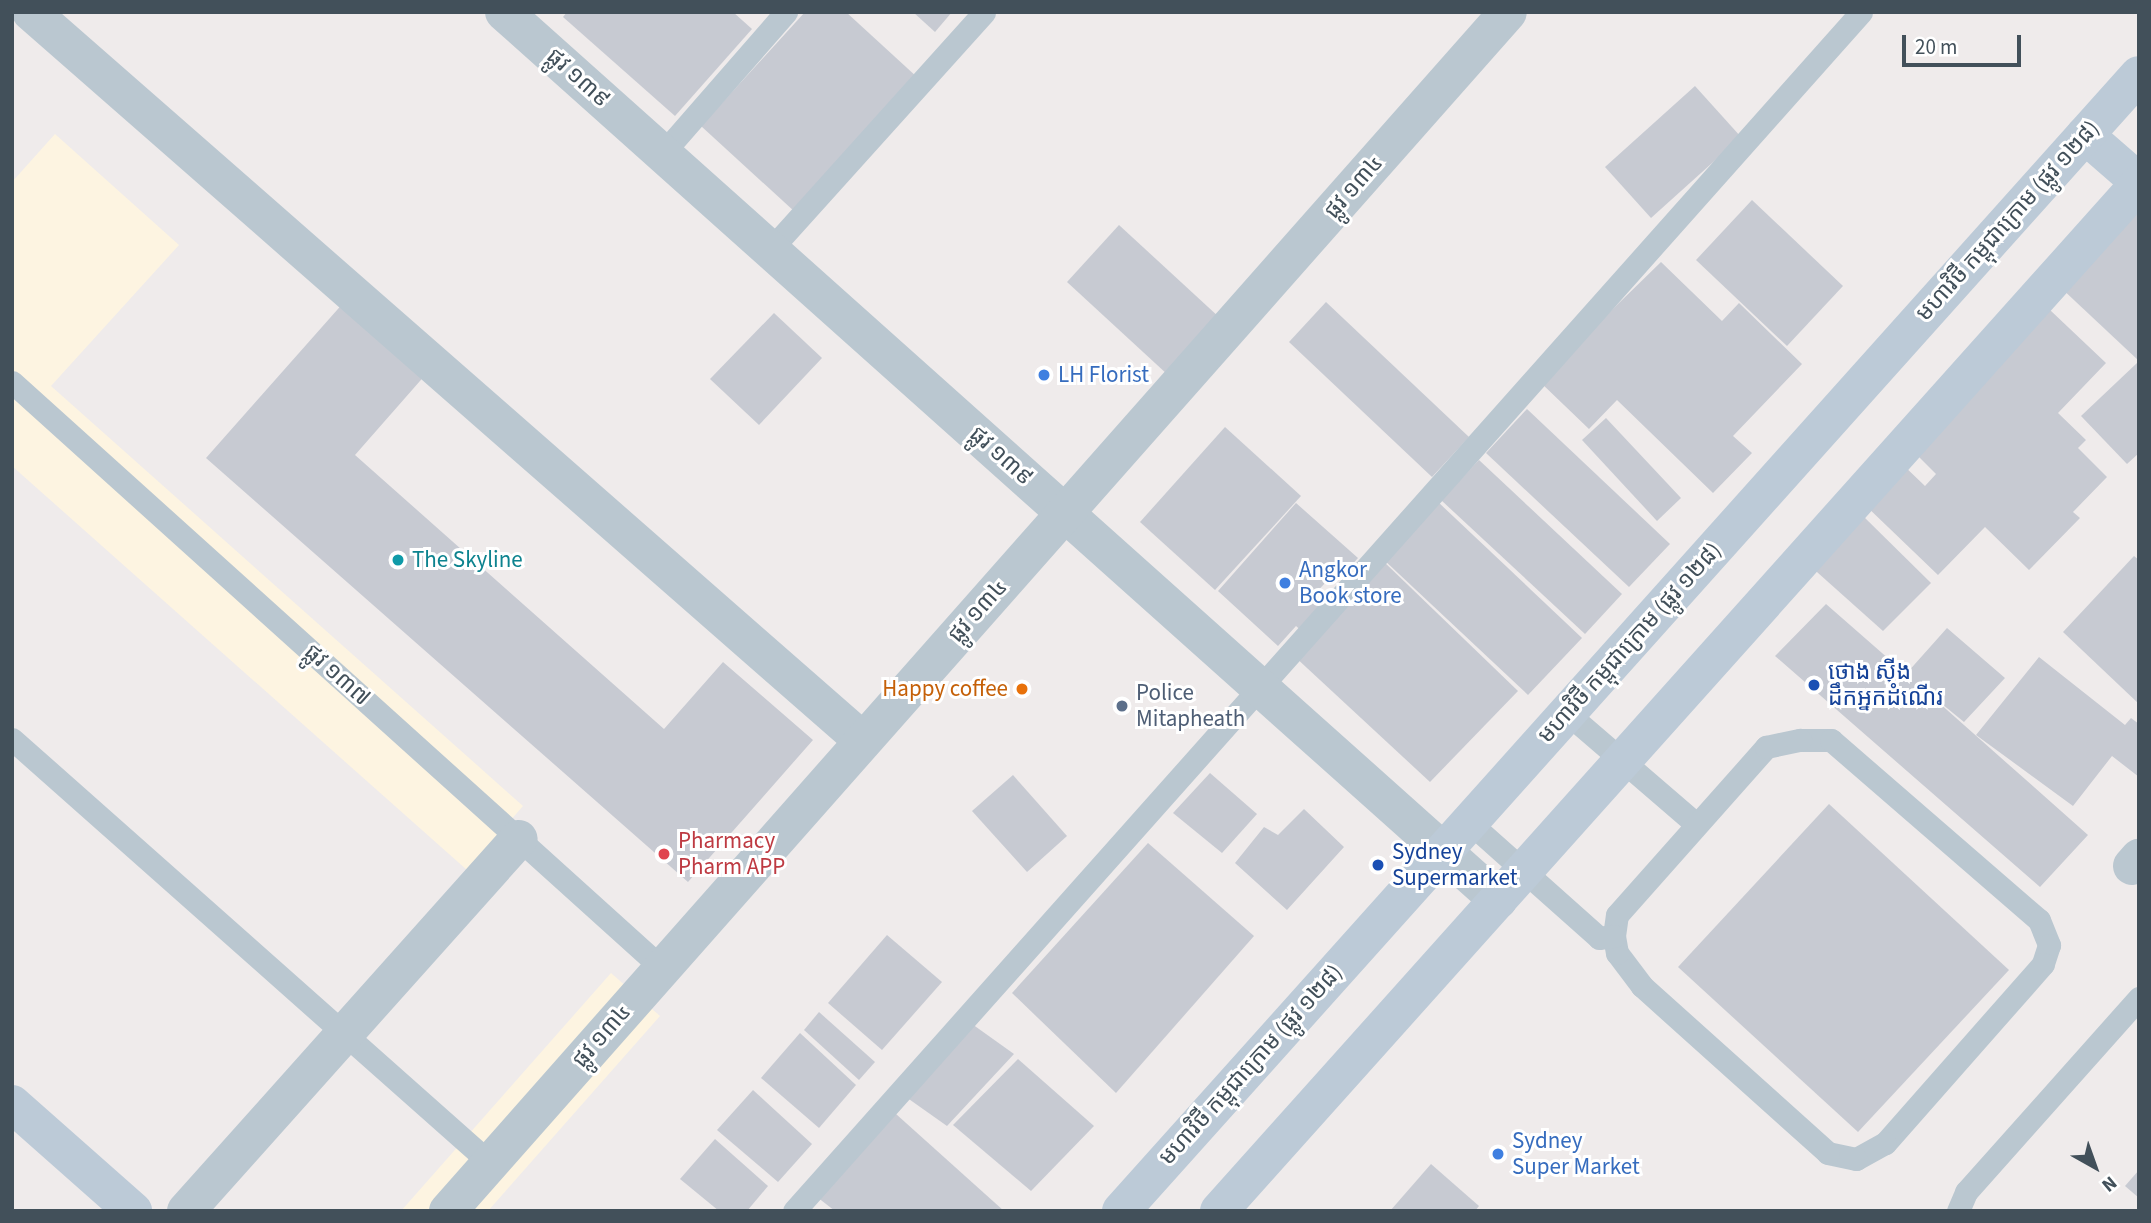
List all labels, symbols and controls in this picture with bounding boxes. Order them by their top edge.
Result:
scale bar [1906,21,2025,65]
text: 20 m [1915,32,1957,62]
street label: ផ្លូវ ១៣៩ [541,42,615,114]
street label: មហាវិថី កម្ពុជាក្រោម (ផ្លូវ ១២៨) [1911,115,2105,327]
street label: ផ្លូវ ១៣៤ [1319,149,1389,225]
place label: LH Florist [1058,361,1149,389]
marker: LH Florist [1036,367,1052,383]
street label: ផ្លូវ ១៣៩ [964,420,1038,492]
street label: មហាវិថី កម្ពុជាក្រោម (ផ្លូវ ១២៨) [1533,537,1727,749]
place label: The Skyline [412,546,523,574]
marker: The Skyline [390,552,406,568]
place label: Angkor Book store [1299,556,1402,610]
street label: ផ្លូវ ១៣៤ [942,574,1014,648]
marker: Angkor Book store [1277,575,1293,591]
street label: ផ្លូវ ១៣៧ [298,638,376,712]
place label: ថោង ស៊ីង ដឹកអ្នកដំណើរ [1828,658,1943,712]
place label: Happy coffee [882,675,1008,703]
marker: ថោង ស៊ីង ដឹកអ្នកដំណើរ [1806,677,1822,693]
place label: Police Mitapheath [1136,679,1245,733]
marker: Happy coffee [1014,681,1030,697]
marker: Police Mitapheath [1114,698,1130,714]
place label: Pharmacy Pharm APP [678,827,785,881]
place label: Sydney Supermarket [1392,838,1518,892]
marker: Pharmacy Pharm APP [656,846,672,862]
marker: Sydney Supermarket [1370,857,1386,873]
street label: មហាវិថី កម្ពុជាក្រោម (ផ្លូវ ១២៨) [1154,959,1348,1171]
street label: ផ្លូវ ១៣៤ [567,998,637,1074]
place label: Sydney Super Market [1512,1127,1640,1181]
north arrow [2060,1132,2130,1202]
marker: Sydney Super Market [1490,1146,1506,1162]
text: N [2095,1169,2122,1198]

